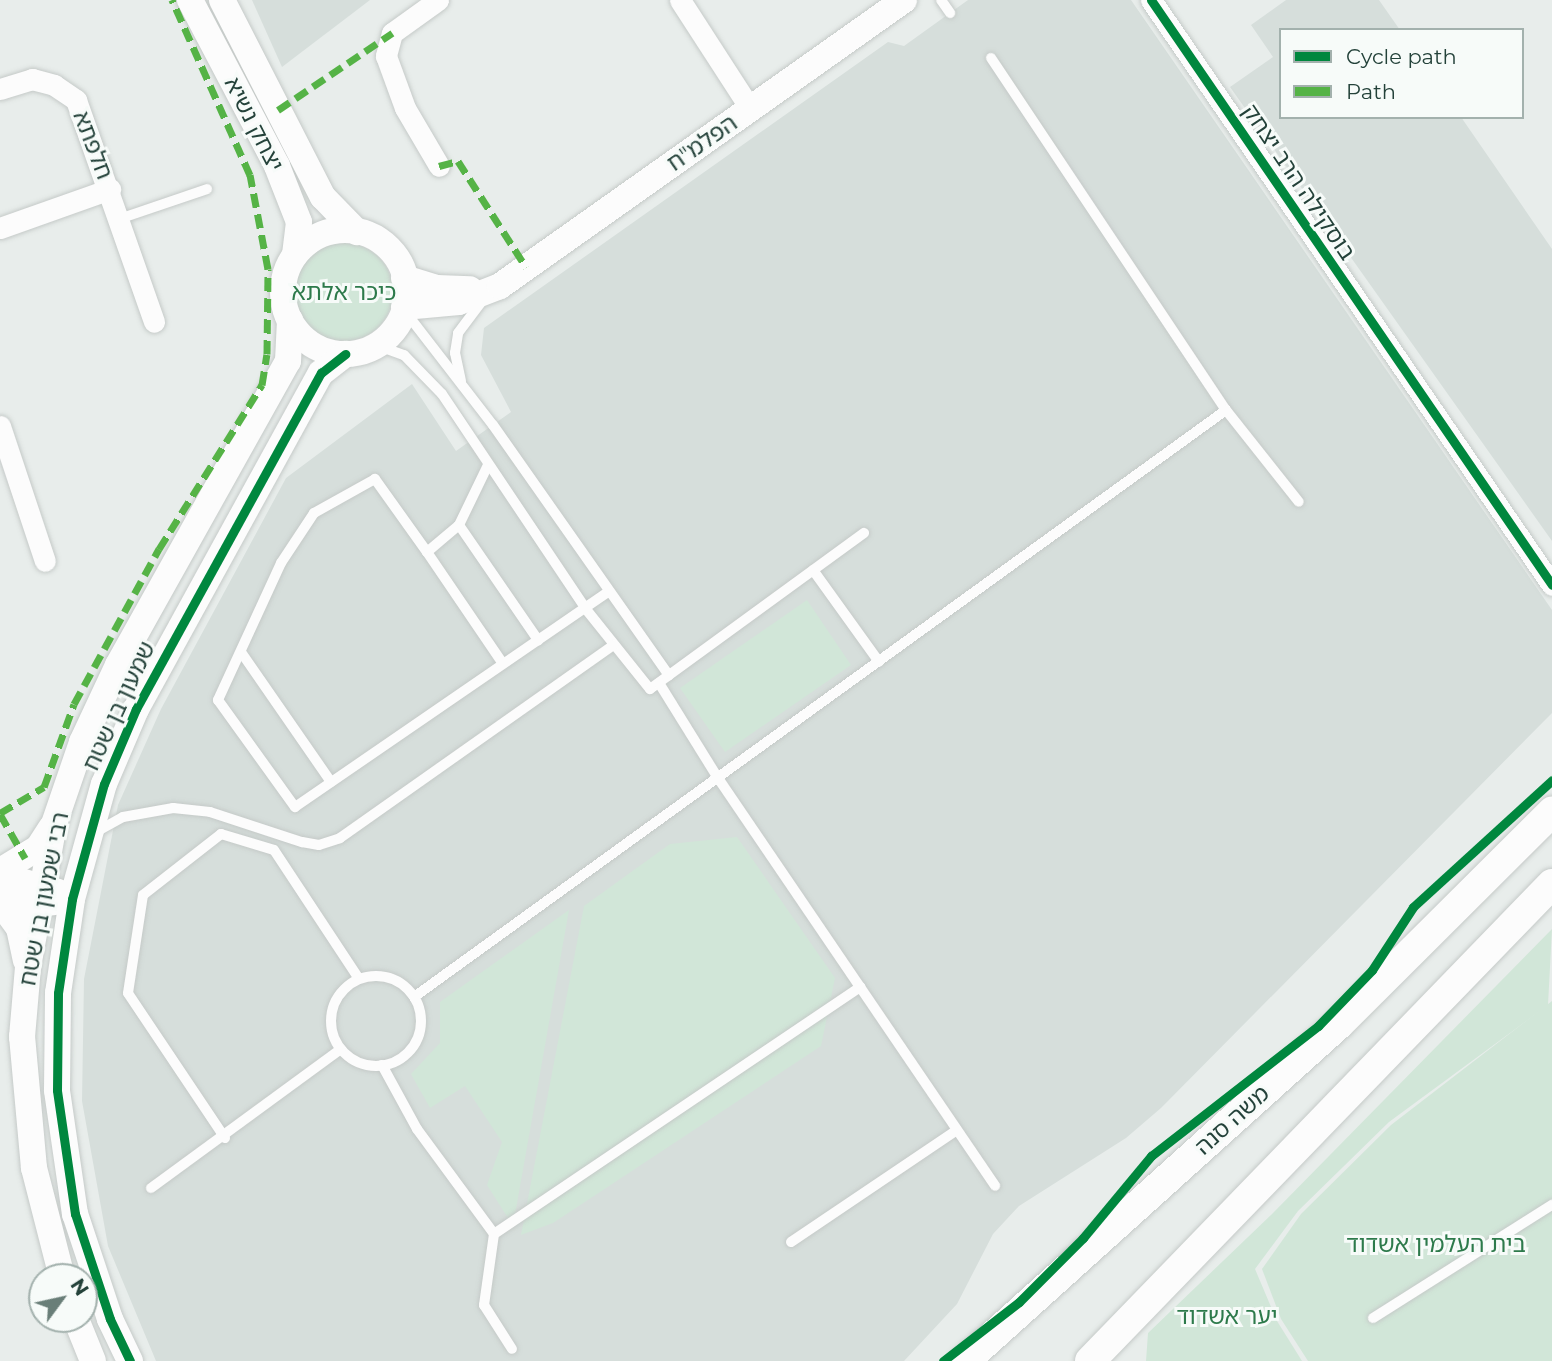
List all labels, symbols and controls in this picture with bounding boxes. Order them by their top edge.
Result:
legend [1279,28,1524,119]
text: Cycle path [1346,44,1457,69]
street label: יצחק נשיא [219,72,289,176]
text: Path [1346,79,1396,104]
street label: בוסקילה הרב יצחק [1237,99,1361,265]
street label: חלפתא [67,107,119,183]
street label: הפלמ"ח [662,109,742,177]
park label: כיכר אלתא [292,278,396,306]
street label: שמעון בן שטח [77,637,161,775]
street label: רבי שמעון בן שטח [14,810,74,988]
street label: משה סנה [1189,1080,1275,1160]
park label: בית העלמין אשדוד [1346,1230,1526,1258]
north arrow [28,1263,98,1333]
text: N [66,1275,93,1300]
park label: יער אשדוד [1176,1302,1278,1330]

